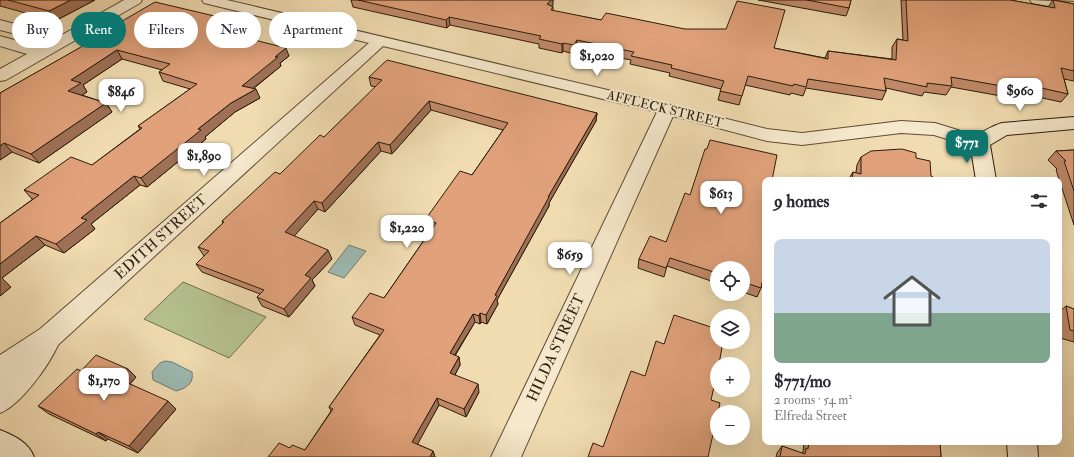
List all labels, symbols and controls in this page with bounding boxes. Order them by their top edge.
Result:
chip: Buy [12,12,63,48]
chip: Rent [71,12,126,48]
chip: Filters [134,12,198,48]
chip: New [206,12,261,48]
chip: Apartment [269,12,357,48]
pin: $1,020 [564,43,630,77]
text: $1,020 [579,48,615,64]
pin: $960 [996,78,1044,112]
pin: $846 [97,79,145,113]
text: $960 [1006,83,1034,99]
text: $846 [107,84,135,100]
street label: AFFLECK STREET [604,87,725,131]
pin: $771 [943,130,991,164]
text: $771 [955,135,979,151]
pin: $1,890 [171,143,237,177]
text: $1,890 [187,148,221,164]
pin: $613 [697,181,745,215]
text: $613 [709,186,733,202]
street label: EDITH STREET [111,190,211,284]
icon: filters [1028,190,1050,212]
text: 9 homes [774,191,829,212]
pin: $1,220 [374,215,440,249]
text: $1,220 [390,220,424,236]
pin: $659 [546,242,594,276]
text: $659 [557,247,583,263]
map controls [710,261,750,445]
button: locate [710,261,750,301]
icon: home [876,265,948,337]
street label: HILDA STREET [523,291,589,405]
button: layers [710,309,750,349]
button: + [710,357,750,397]
pin: $1,170 [71,368,137,402]
text: $771/mo [774,371,831,392]
text: $1,170 [88,373,120,389]
text: 2 rooms · 54 m² [774,392,852,408]
button: − [710,405,750,445]
text: Elfreda Street [774,408,847,424]

